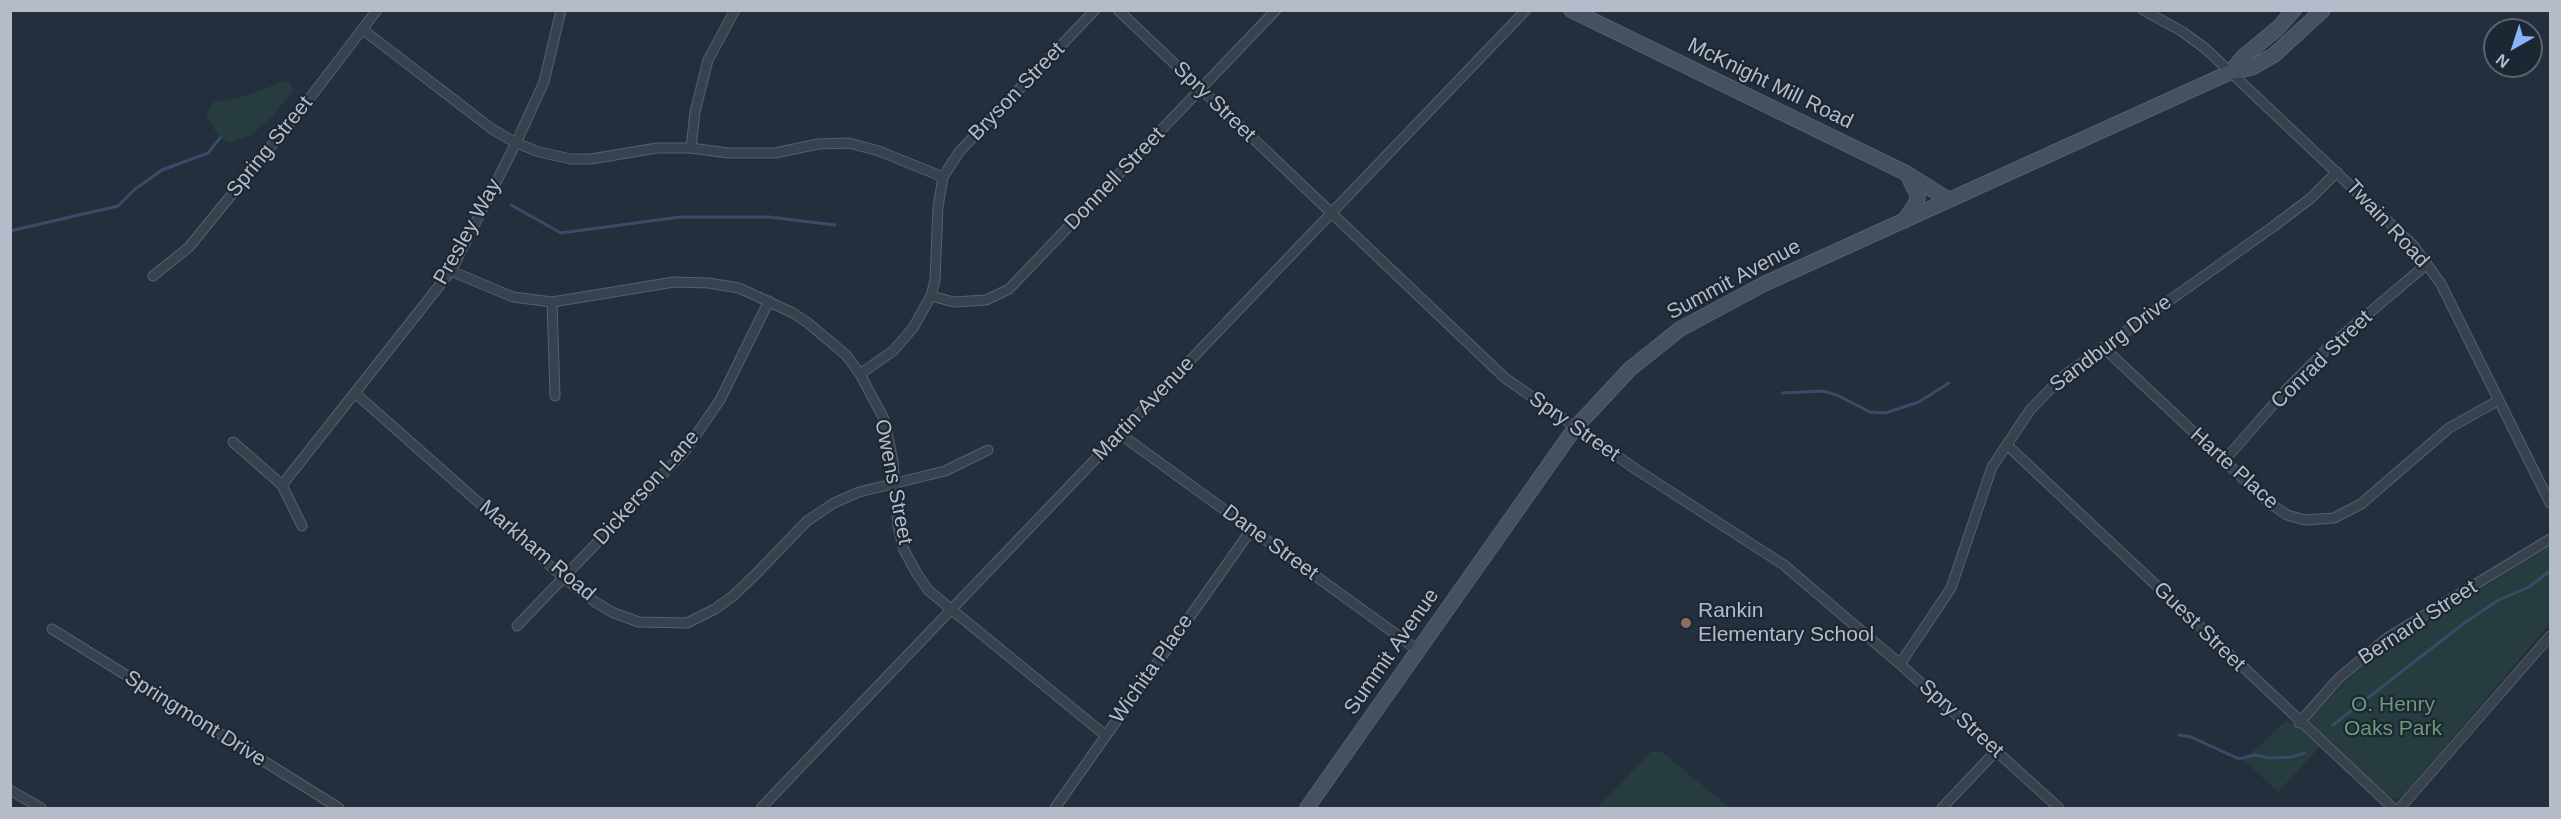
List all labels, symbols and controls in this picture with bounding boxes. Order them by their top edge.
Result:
north arrow [2483,18,2543,78]
street label: McKnight Mill Road [1683,33,1857,135]
street label: Bryson Street [964,37,1070,147]
text: N [2493,51,2512,71]
street label: Spry Street [1167,56,1261,148]
street label: Spring Street [222,91,318,203]
street label: Donnell Street [1060,122,1170,236]
street label: Presley Way [429,175,507,289]
street label: Twain Road [2340,175,2434,273]
street label: Summit Avenue [1663,234,1805,326]
street label: Sandburg Drive [2045,290,2177,398]
street label: Conrad Street [2266,306,2378,414]
street label: Martin Avenue [1088,352,1200,466]
street label: Spry Street [1524,387,1624,467]
street label: Owens Street [868,417,918,547]
street label: Harte Place [2185,423,2283,515]
street label: Dickerson Lane [589,425,705,551]
street label: Markham Road [474,495,600,607]
street label: Dane Street [1217,500,1323,586]
street label: Bernard Street [2354,575,2482,671]
street label: Guest Street [2148,577,2250,677]
street label: Summit Avenue [1339,584,1445,720]
place label: Rankin Elementary School [1698,598,1874,648]
street label: Wichita Place [1105,610,1199,728]
marker: Rankin Elementary School [1679,616,1693,630]
street label: Springmont Drive [120,665,270,773]
street label: Spry Street [1914,674,2008,764]
park label: O. Henry Oaks Park [2344,692,2442,742]

